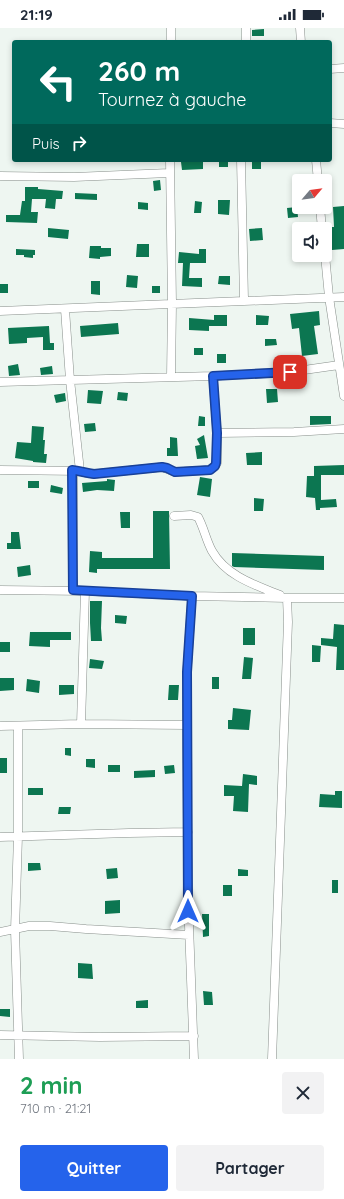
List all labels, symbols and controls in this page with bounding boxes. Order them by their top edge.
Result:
text: 21:19 [20,5,53,24]
text: 260 m [98,53,180,88]
icon: left [32,56,84,108]
text: Tournez à gauche [98,88,247,111]
icon: right [68,132,90,154]
text: Puis [32,134,60,153]
north arrow [292,174,332,214]
map controls [292,174,332,262]
button: sound [292,222,332,262]
pin [273,355,307,389]
icon: arrive [279,361,301,383]
position arrow [167,890,209,932]
text: 2 min [20,1070,82,1100]
button: close [282,1072,324,1114]
text: 710 m · 21:21 [20,1100,91,1116]
button: Quitter [20,1145,168,1191]
button: Partager [176,1145,324,1191]

